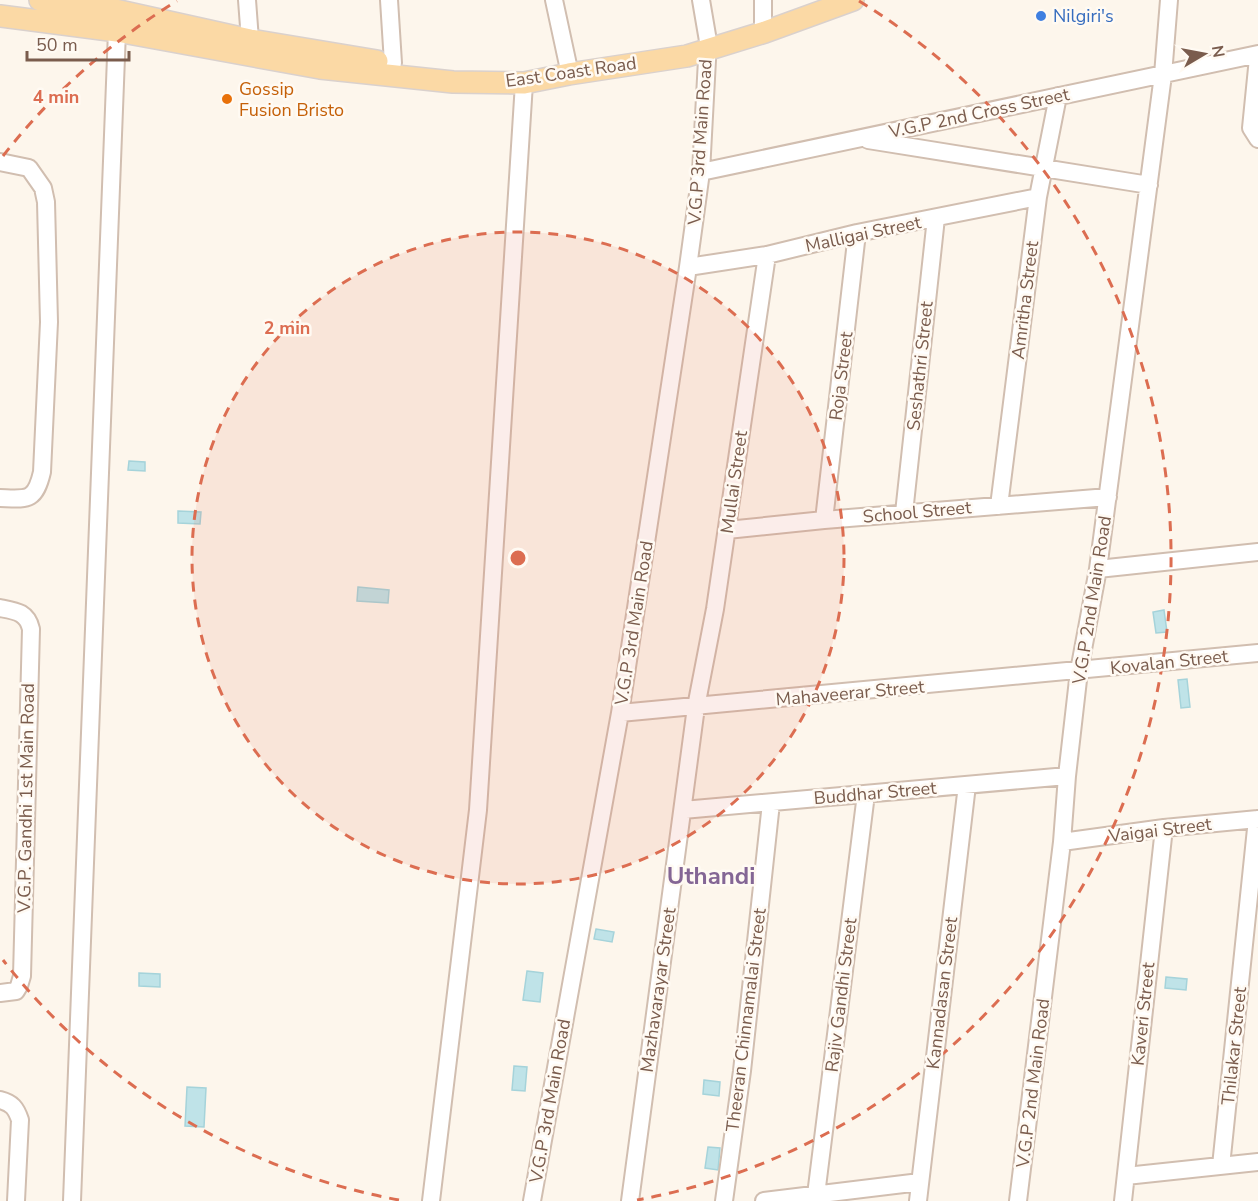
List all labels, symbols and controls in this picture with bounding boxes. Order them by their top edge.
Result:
place label: Nilgiri's [1053,4,1114,28]
marker: Nilgiri's [1034,9,1048,23]
scale bar [27,24,129,62]
north arrow [1174,24,1234,84]
text: 50 m [36,33,78,57]
text: N [1206,44,1230,59]
street label: East Coast Road [504,51,638,93]
street label: V.G.P 3rd Main Road [682,58,718,227]
place label: Gossip Fusion Bristo [239,77,344,122]
street label: V.G.P 2nd Cross Street [886,82,1072,144]
text: 4 min [33,85,79,109]
marker: Gossip Fusion Bristo [220,92,234,106]
street label: Malligai Street [803,210,924,258]
street label: Amritha Street [1006,239,1044,360]
street label: Seshathri Street [901,299,939,432]
text: 2 min [264,316,310,340]
street label: Roja Street [824,329,858,422]
street label: Mullai Street [715,428,753,535]
street label: School Street [862,495,973,529]
street label: V.G.P 2nd Main Road [1067,514,1117,687]
street label: V.G.P 3rd Main Road [609,539,659,708]
centre of rings [508,548,528,568]
street label: Kovalan Street [1109,644,1230,680]
street label: Mahaveerar Street [775,674,926,711]
street label: V.G.P. Gandhi 1st Main Road [12,683,40,914]
street label: Buddhar Street [813,776,938,810]
street label: Vaigai Street [1106,812,1213,848]
district label: Uthandi [667,860,755,892]
street label: Mazhavarayar Street [635,905,682,1074]
street label: Theeran Chinnamalai Street [720,906,772,1133]
street label: Kannadasan Street [921,915,963,1070]
street label: Rajiv Gandhi Street [820,916,862,1074]
street label: Kaveri Street [1126,960,1160,1067]
street label: Thilakar Street [1216,985,1252,1106]
street label: V.G.P 2nd Main Road [1011,997,1055,1170]
street label: V.G.P 3rd Main Road [524,1017,576,1186]

